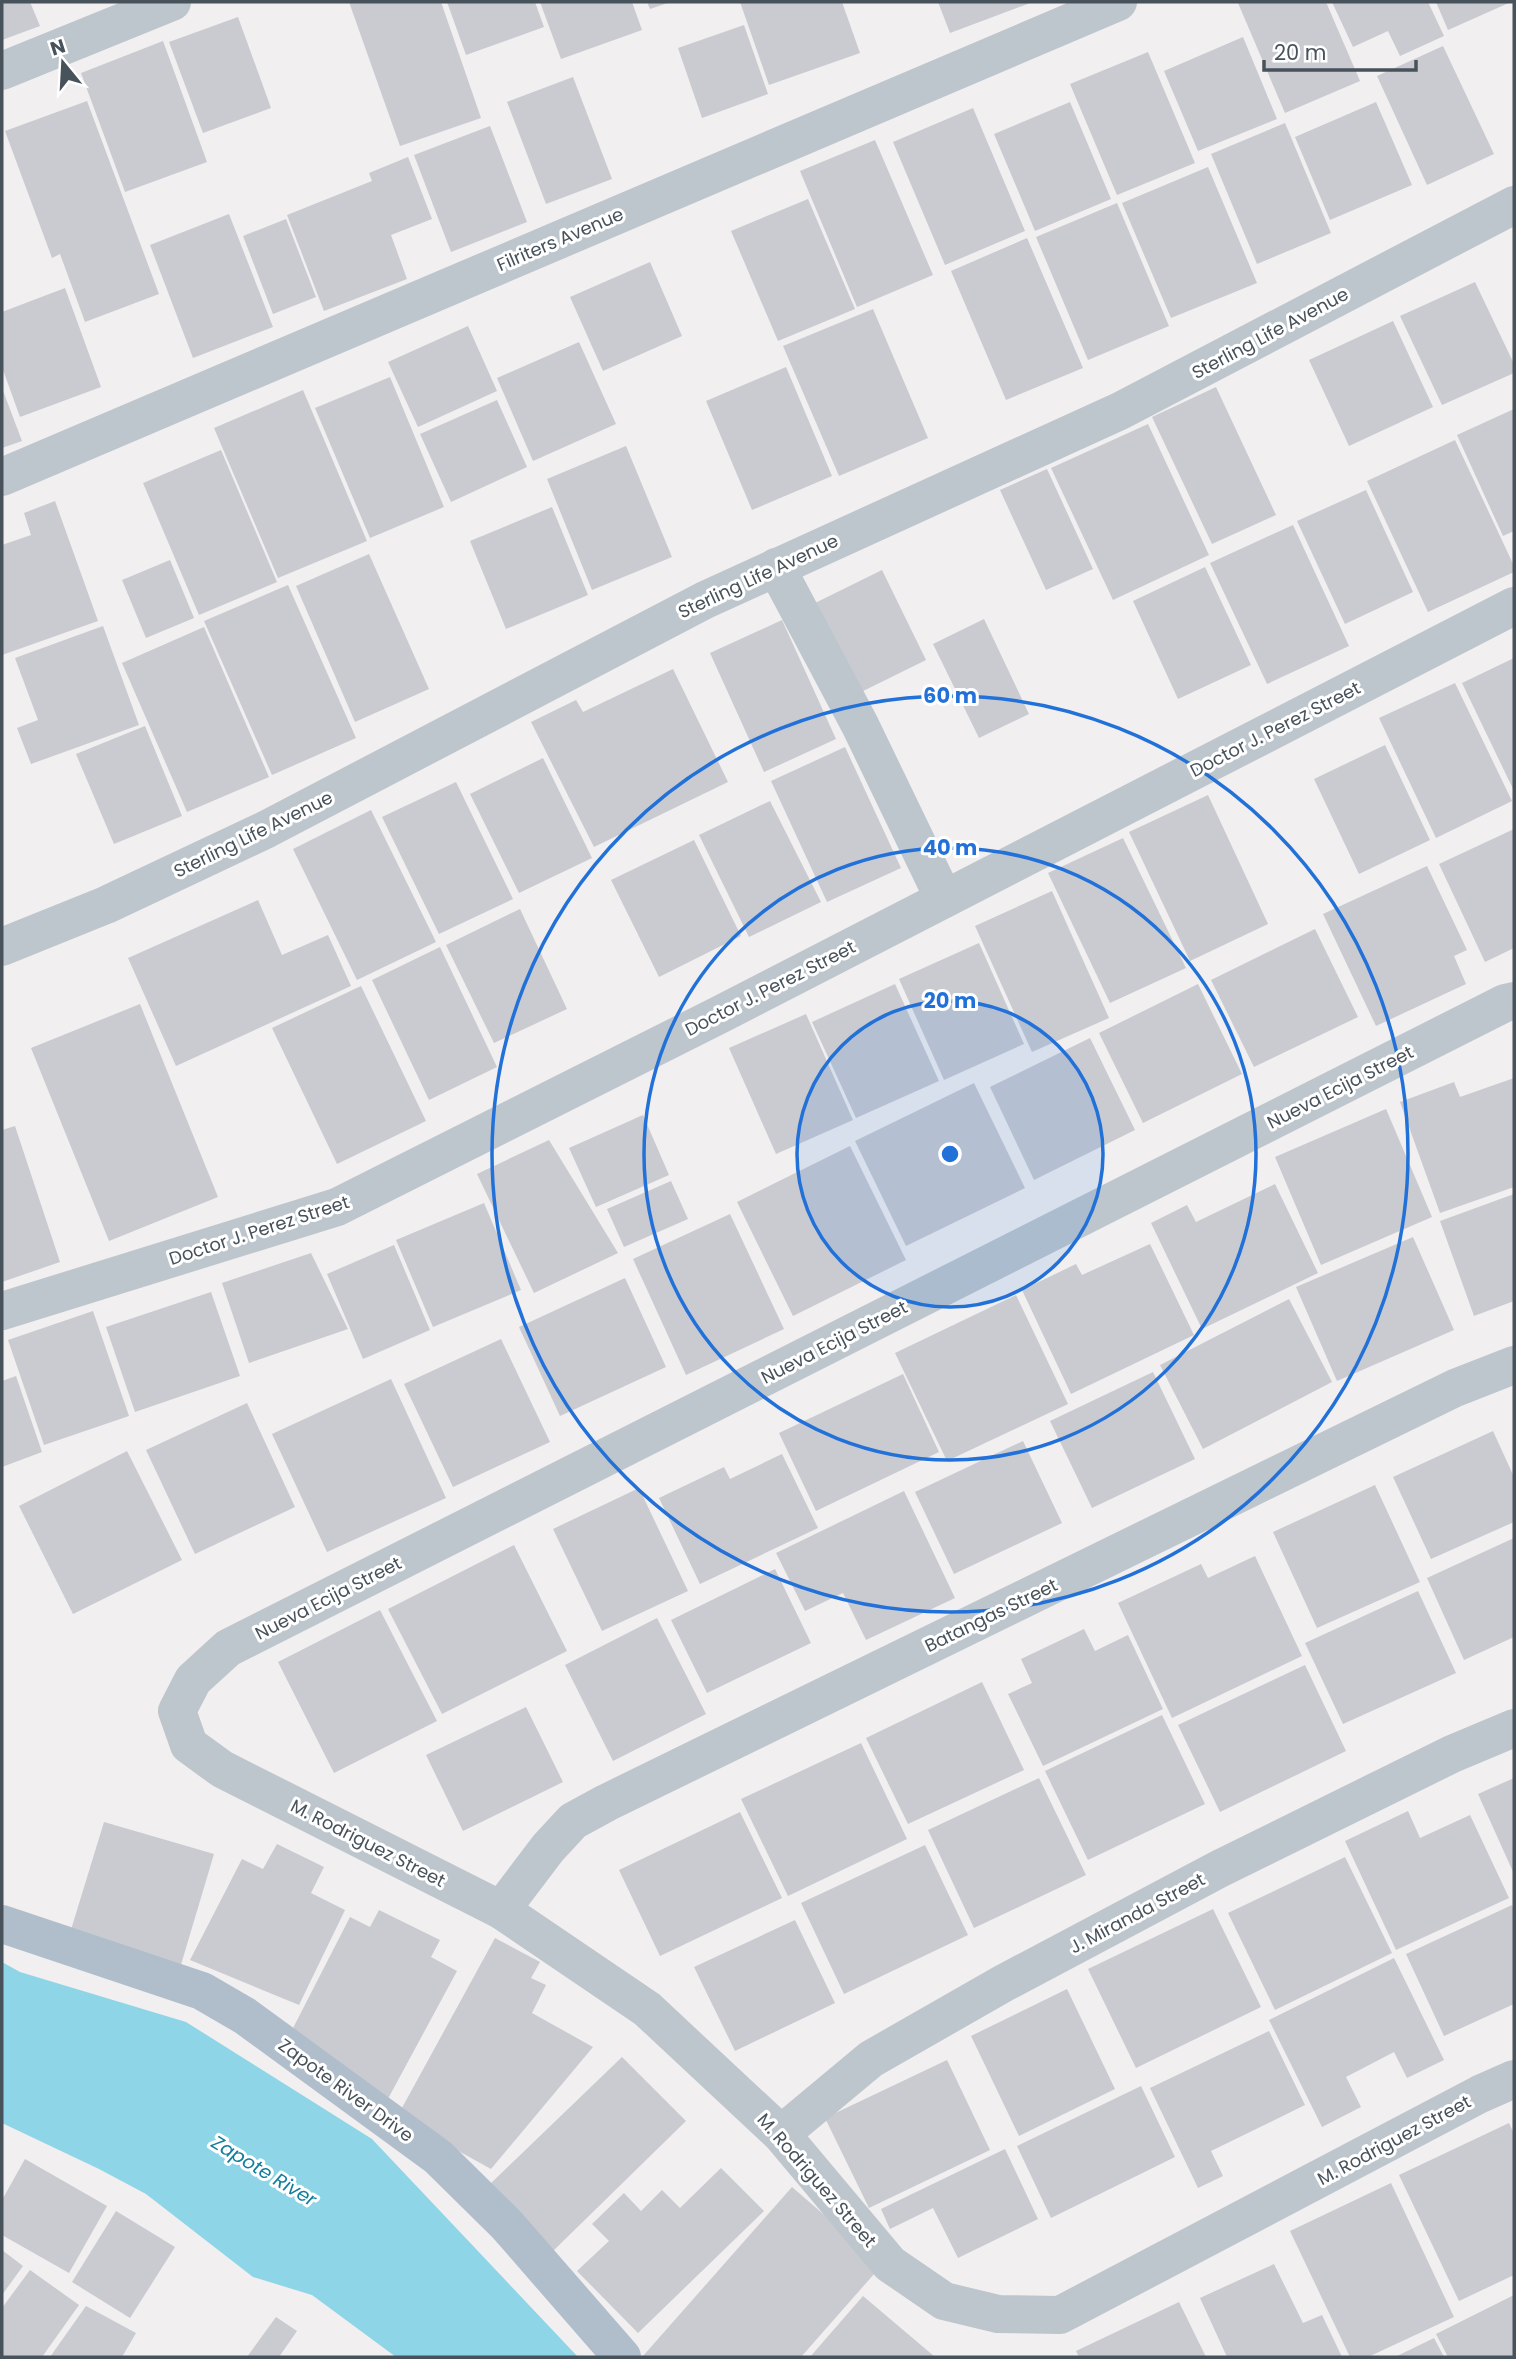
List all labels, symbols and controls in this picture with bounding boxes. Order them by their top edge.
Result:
north arrow [28,28,98,98]
scale bar [1264,28,1416,72]
text: N [47,32,69,62]
text: 20 m [1274,38,1327,67]
street label: Filriters Avenue [493,201,627,277]
street label: Sterling Life Avenue [1187,281,1353,385]
street label: Sterling Life Avenue [674,528,842,624]
street label: Doctor J. Perez Street [1186,675,1364,783]
text: 60 m [923,681,977,710]
street label: Sterling Life Avenue [169,785,337,883]
text: 40 m [923,833,977,862]
street label: Doctor J. Perez Street [681,934,859,1042]
text: 20 m [924,986,976,1015]
street label: Nueva Ecija Street [1263,1039,1417,1135]
centre of rings [938,1142,962,1166]
street label: Doctor J. Perez Street [166,1189,352,1271]
street label: Nueva Ecija Street [757,1294,911,1390]
street label: Nueva Ecija Street [251,1550,405,1646]
street label: Batangas Street [920,1572,1062,1658]
street label: M. Rodriguez Street [286,1793,450,1893]
street label: J. Miranda Street [1065,1867,1209,1959]
street label: Zapote River Drive [273,2032,419,2148]
street label: M. Rodriguez Street [1313,2089,1475,2191]
street label: M. Rodriguez Street [752,2107,882,2253]
water label: Zapote River [206,2128,322,2213]

